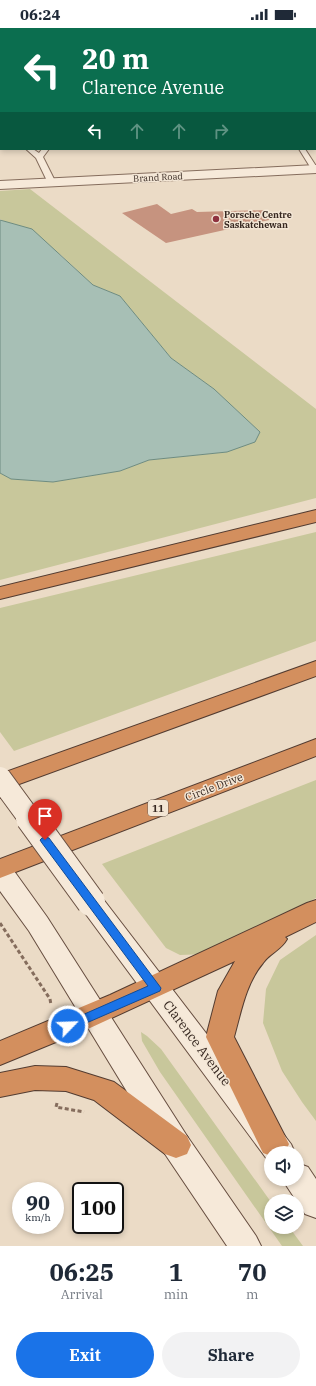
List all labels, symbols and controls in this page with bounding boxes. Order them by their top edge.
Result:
text: 06:24 [20,5,61,24]
text: 20 m [82,40,149,77]
icon: left [16,44,68,96]
text: Clarence Avenue [82,76,224,99]
icon: left [84,120,106,142]
icon: ahead [126,120,148,142]
icon: ahead [168,120,190,142]
icon: right [210,120,232,142]
street label: Brand Road [133,170,184,184]
place label: Porsche Centre Saskatchewan [224,209,292,230]
marker: Porsche Centre Saskatchewan [211,214,221,224]
street label: Circle Drive [183,770,245,804]
pin [28,799,62,840]
road number: 11 [148,800,168,816]
icon: arrive [34,805,56,827]
street label: Clarence Avenue [159,997,235,1089]
position arrow [47,1005,89,1047]
map controls [264,1146,304,1234]
button: sound [264,1146,304,1186]
speed limit sign: 100 [72,1182,124,1234]
text: 90 [26,1189,50,1216]
button: layers [264,1194,304,1234]
text: km/h [25,1211,51,1224]
text: 06:25 [49,1256,114,1288]
text: 1 [169,1256,183,1288]
text: 70 [238,1256,267,1288]
text: Arrival [61,1286,103,1303]
text: min [164,1286,188,1303]
text: m [246,1286,258,1303]
button: Exit [16,1332,154,1378]
button: Share [162,1332,300,1378]

